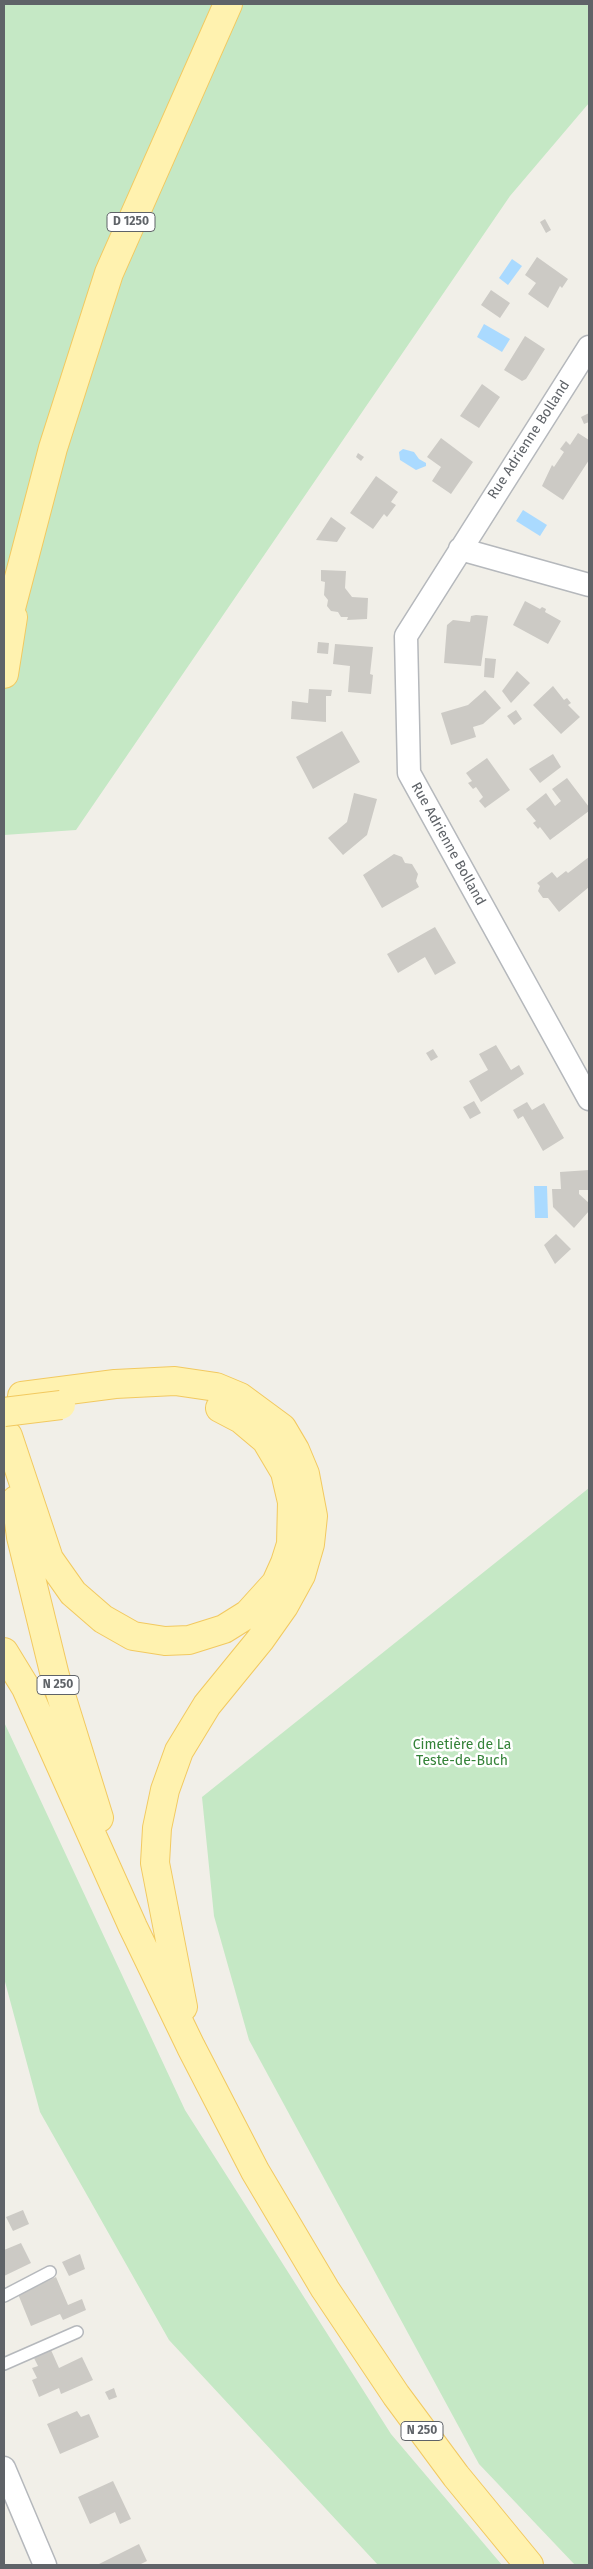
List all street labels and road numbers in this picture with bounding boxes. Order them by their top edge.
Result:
road number: D 1250 [107,212,155,232]
street label: Rue Adrienne Bolland [484,378,574,502]
street label: Rue Adrienne Bolland [407,780,489,908]
road number: N 250 [37,1676,79,1694]
road number: N 250 [401,2422,443,2440]

